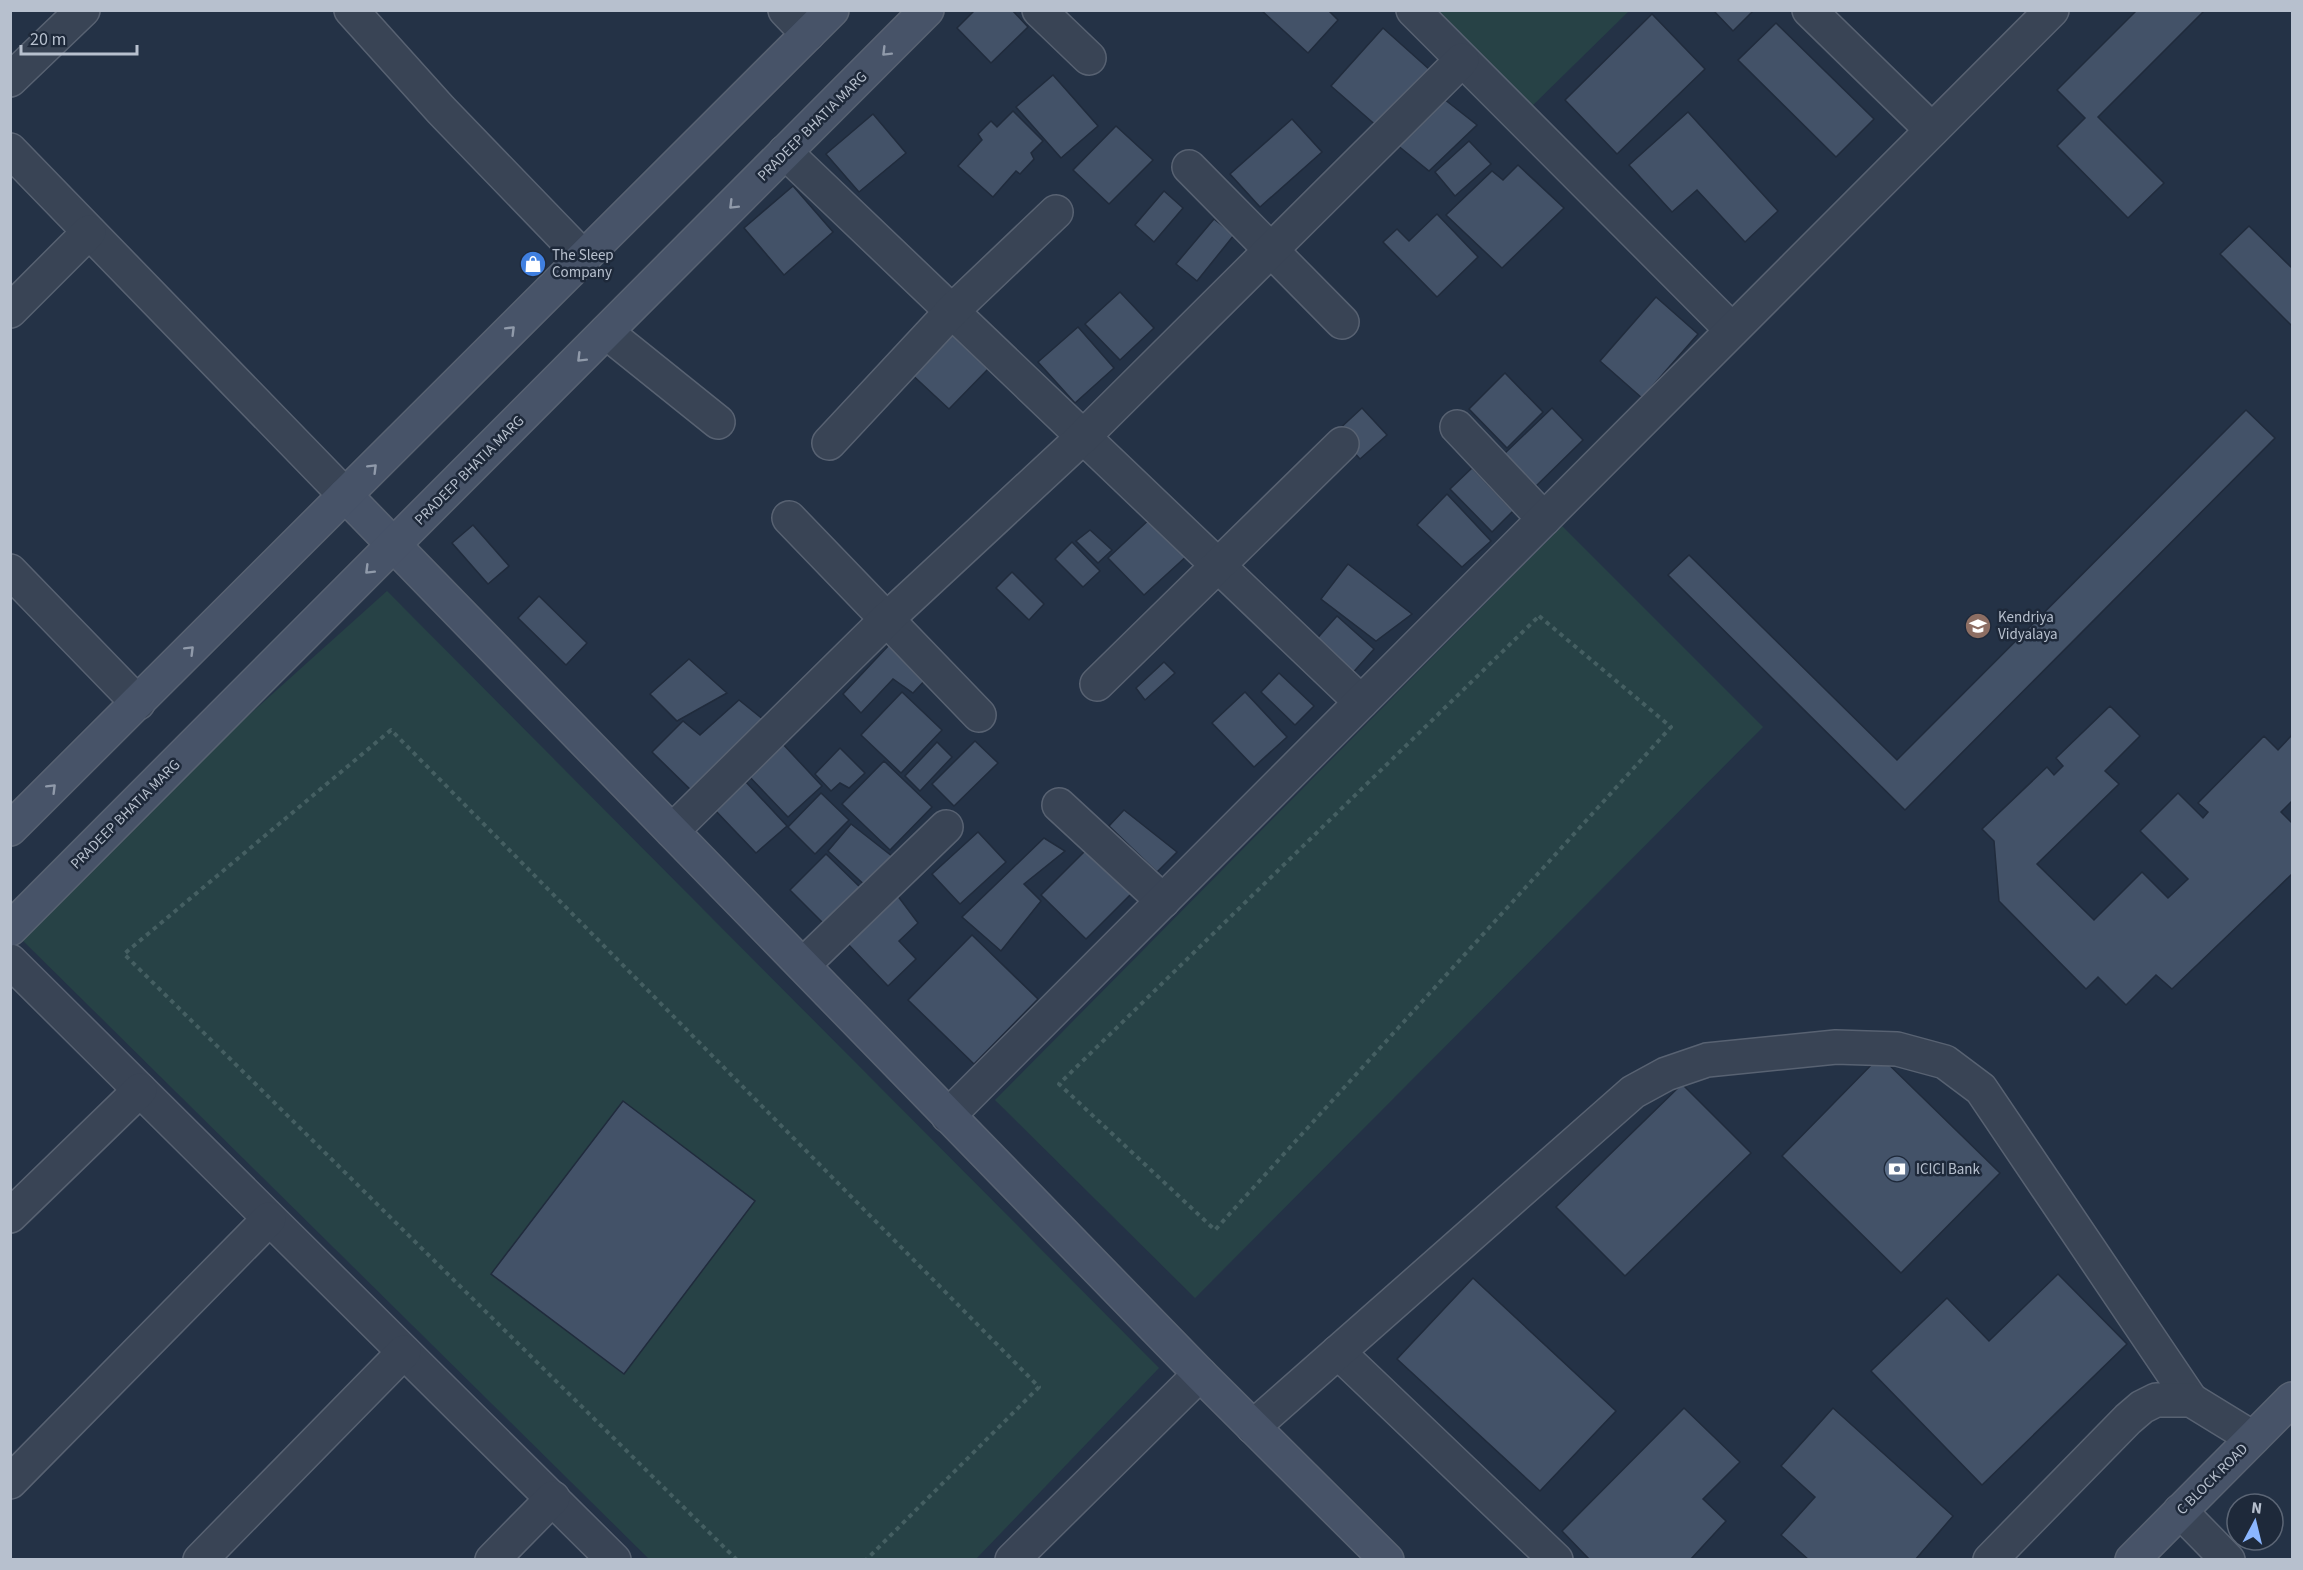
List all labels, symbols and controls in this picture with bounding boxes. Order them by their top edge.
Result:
scale bar [21,18,136,56]
text: 20 m [30,27,66,52]
one-way arrow [882,44,893,55]
street label: PRADEEP BHATIA MARG [753,67,872,186]
one-way arrow [730,197,741,208]
place label: The Sleep Company [552,245,614,283]
shop icon: The Sleep Company [518,249,548,279]
one-way arrow [504,327,515,337]
one-way arrow [577,350,588,361]
street label: PRADEEP BHATIA MARG [410,411,529,530]
one-way arrow [366,464,376,475]
one-way arrow [365,563,375,574]
place label: Kendriya Vidyalaya [1998,607,2058,645]
school or university icon: Kendriya Vidyalaya [1963,611,1993,641]
one-way arrow [183,647,194,658]
street label: PRADEEP BHATIA MARG [66,755,185,874]
one-way arrow [45,784,56,794]
bank icon: ICICI Bank [1882,1154,1912,1184]
place label: ICICI Bank [1916,1159,1981,1180]
street label: C BLOCK ROAD [2172,1439,2253,1520]
north arrow [2225,1492,2285,1552]
text: N [2250,1497,2263,1520]

